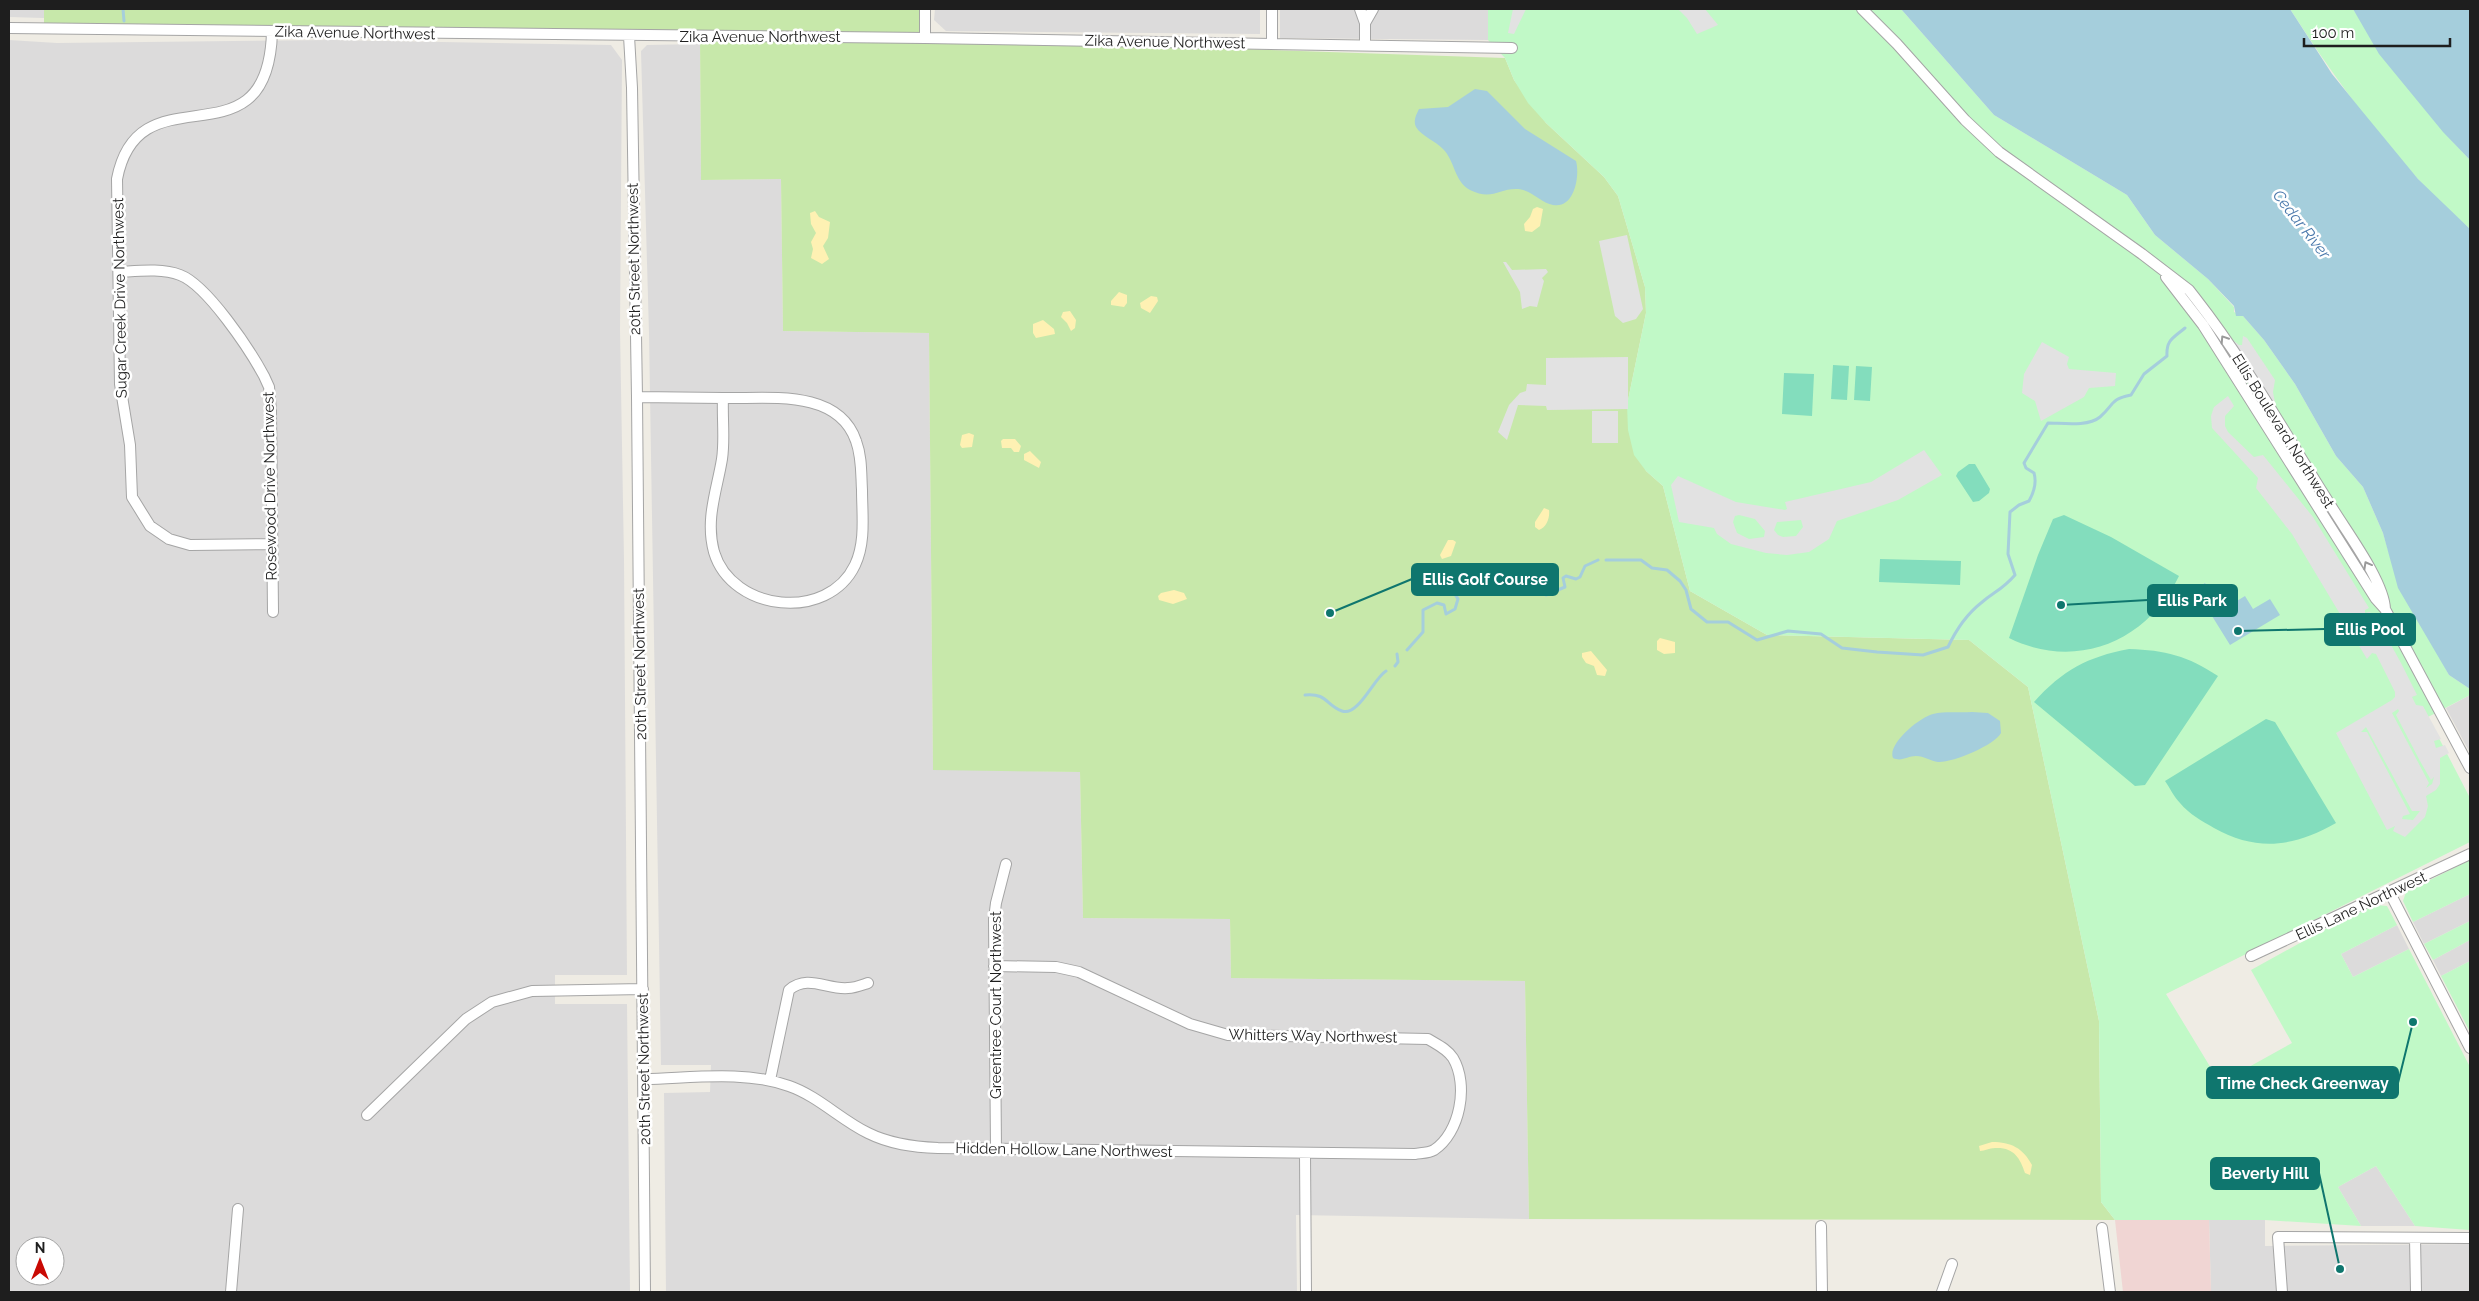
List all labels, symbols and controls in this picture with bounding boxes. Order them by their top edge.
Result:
scale bar [2304,15,2450,47]
street label: Zika Avenue Northwest [274,23,436,43]
text: 100 m [2312,24,2354,42]
street label: Zika Avenue Northwest [680,28,840,46]
street label: Zika Avenue Northwest [1084,32,1246,52]
street label: 20th Street Northwest [624,183,644,335]
water label: Cedar River [2269,186,2335,263]
street label: Sugar Creek Drive Northwest [109,197,131,399]
one-way arrow [2221,335,2230,344]
street label: Ellis Boulevard Northwest [2228,351,2338,511]
street label: Rosewood Drive Northwest [259,391,281,581]
one-way arrow [2363,561,2373,570]
callout: Ellis Golf Course [1412,564,1558,595]
text: Ellis Golf Course [1422,570,1548,589]
callout: Ellis Park [2148,585,2237,616]
street label: 20th Street Northwest [630,588,650,740]
text: Ellis Park [2157,591,2227,610]
callout: Ellis Pool [2325,614,2415,645]
text: Ellis Pool [2335,620,2406,639]
street label: Ellis Lane Northwest [2293,868,2429,944]
street label: Greentree Court Northwest [987,911,1005,1099]
street label: 20th Street Northwest [634,993,654,1145]
street label: Whitters Way Northwest [1228,1026,1398,1046]
callout: Time Check Greenway [2207,1067,2398,1098]
text: Time Check Greenway [2217,1074,2389,1093]
street label: Hidden Hollow Lane Northwest [955,1139,1173,1161]
callout: Beverly Hill [2211,1158,2319,1189]
text: Beverly Hill [2221,1164,2310,1183]
north arrow [15,1236,65,1286]
text: N [35,1240,45,1256]

